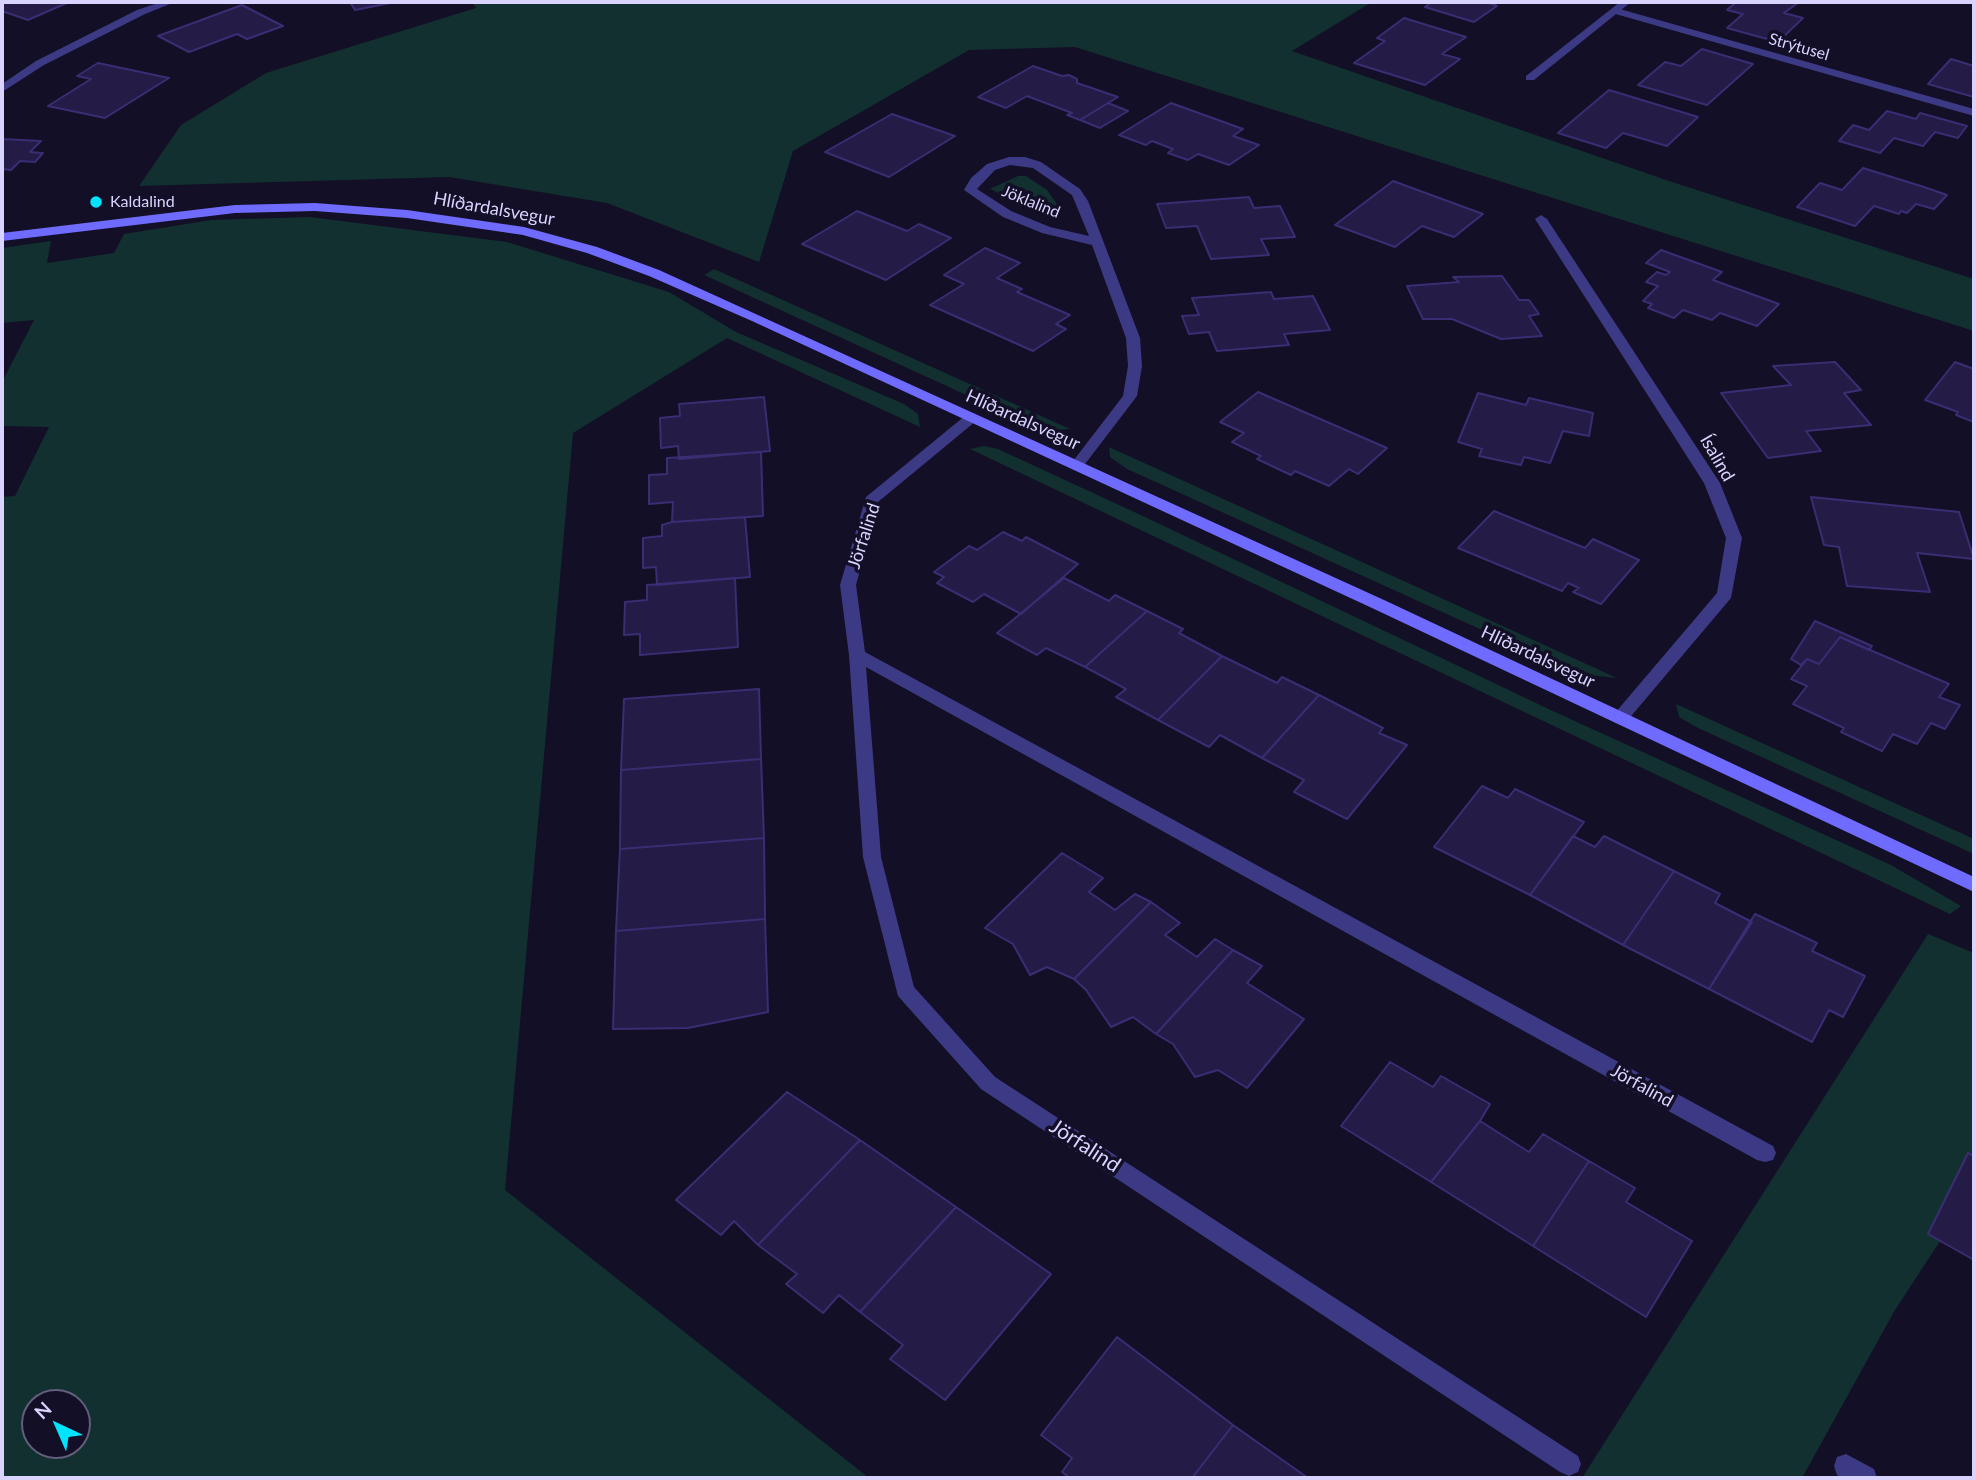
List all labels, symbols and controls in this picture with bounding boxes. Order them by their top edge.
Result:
street label: Strýtusel [1767,29,1831,65]
street label: Jöklalind [999,182,1063,222]
street label: Hlíðardalsvegur [432,188,556,230]
place label: Kaldalind [110,192,175,212]
marker: Kaldalind [88,194,104,210]
street label: Hlíðardalsvegur [962,385,1084,455]
street label: Ísalind [1695,431,1739,485]
street label: Jörfalind [843,500,885,572]
street label: Hlíðardalsvegur [1478,621,1598,693]
street label: Jörfalind [1607,1060,1677,1112]
street label: Jörfalind [1045,1114,1125,1178]
north arrow [21,1389,91,1459]
text: N [29,1397,56,1423]

